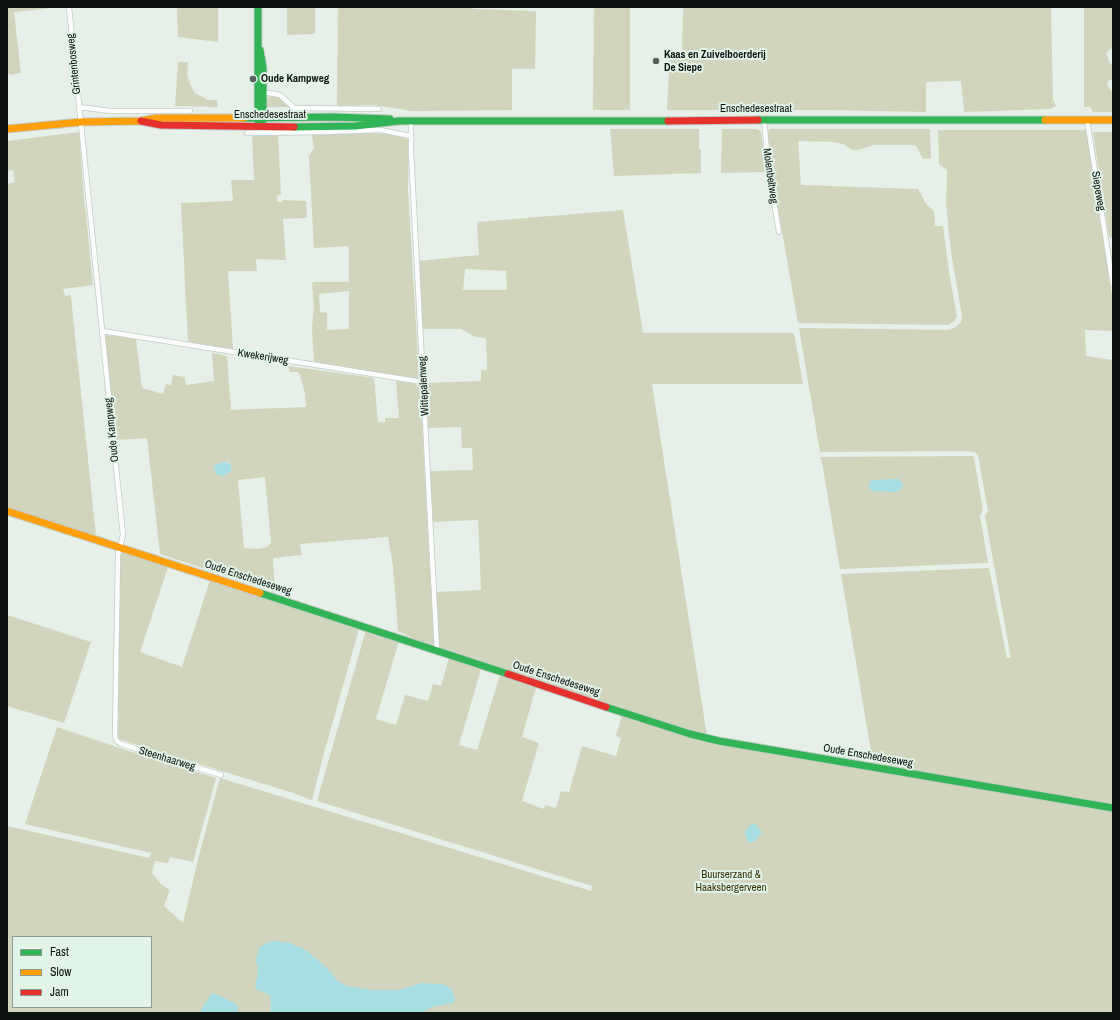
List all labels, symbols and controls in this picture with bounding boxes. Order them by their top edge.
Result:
street label: Grintenbosweg [64,33,84,95]
place label: Kaas en Zuivelboerderij De Siepe [664,48,766,74]
marker: Kaas en Zuivelboerderij De Siepe [651,56,661,66]
place label: Oude Kampweg [261,72,329,86]
marker: Oude Kampweg [248,74,258,84]
street label: Enschedesestraat [720,102,792,116]
street label: Enschedesestraat [234,108,306,122]
street label: Molenbeltweg [760,148,780,204]
street label: Siepeweg [1088,170,1108,212]
street label: Kwekerijweg [237,346,289,368]
street label: Wittepalenweg [416,356,432,416]
street label: Oude Kampweg [102,397,122,463]
street label: Oude Enschedeseweg [203,558,293,598]
street label: Oude Enschedeseweg [511,659,601,699]
street label: Oude Enschedeseweg [822,742,914,770]
street label: Steenhaarweg [137,744,197,774]
park label: Buurserzand & Haaksbergerveen [695,868,767,894]
legend [12,936,152,1008]
text: Fast [50,944,69,960]
text: Slow [50,964,71,980]
text: Jam [50,984,69,1000]

